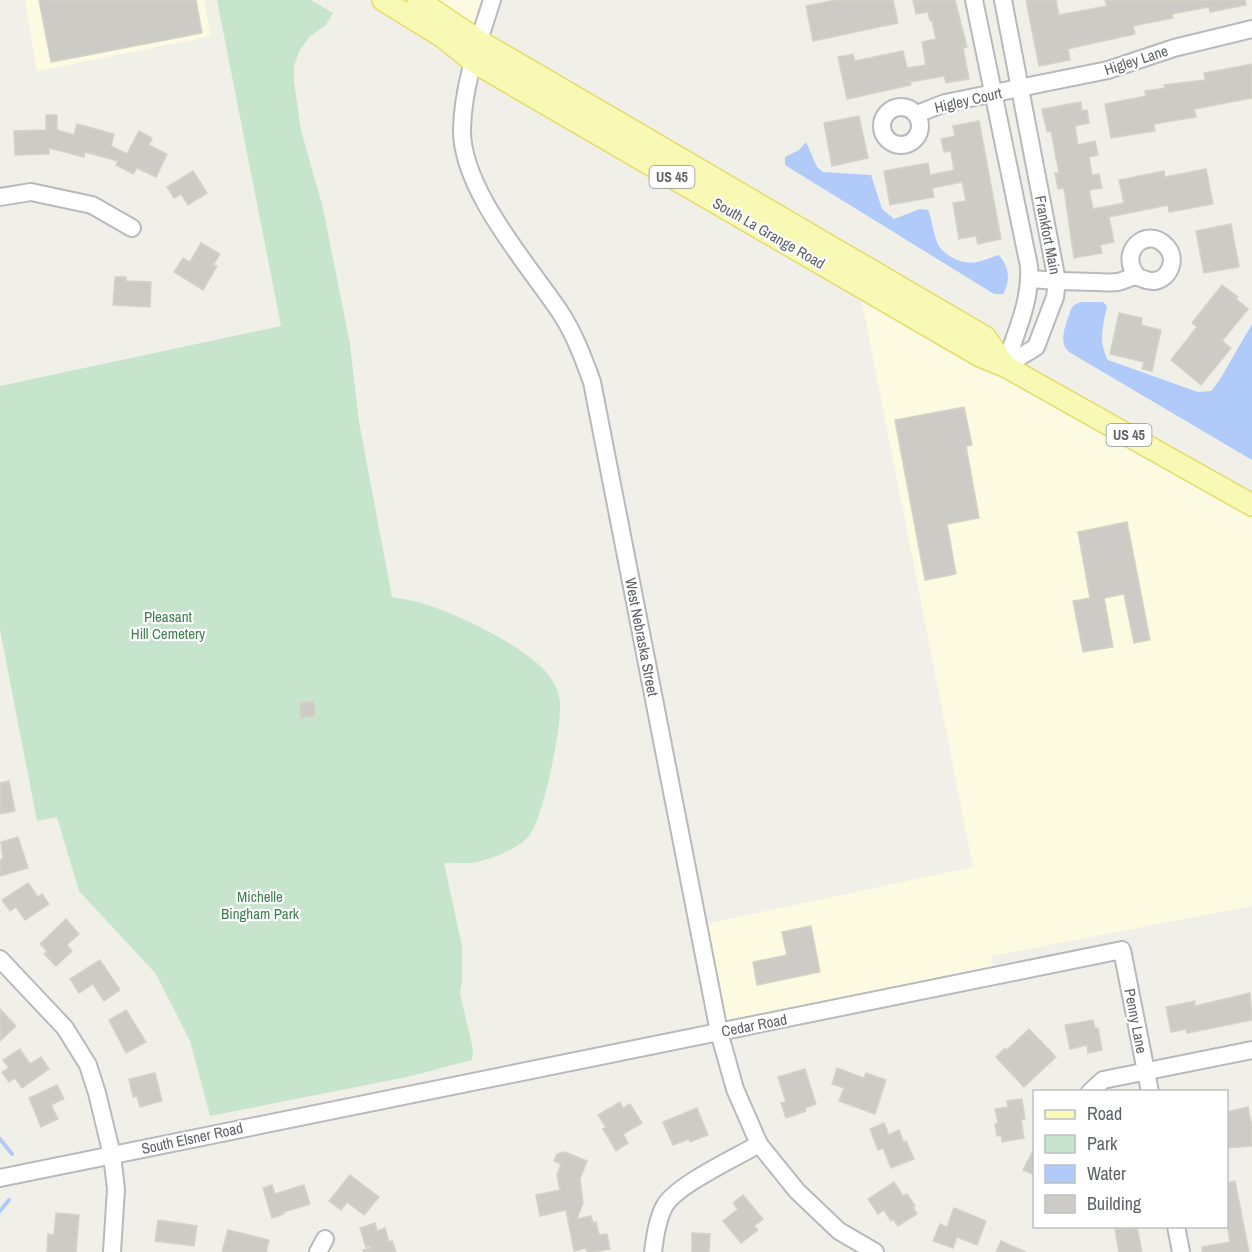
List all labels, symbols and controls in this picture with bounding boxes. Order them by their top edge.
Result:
street label: Higley Lane [1102,40,1171,80]
street label: Higley Court [932,82,1004,118]
road number: US 45 [650,166,694,188]
street label: South La Grange Road [709,192,829,274]
street label: Frankfort Main [1030,194,1066,276]
road number: US 45 [1106,424,1152,446]
street label: West Nebraska Street [620,576,664,699]
park label: Pleasant Hill Cemetery [131,606,206,644]
park label: Michelle Bingham Park [221,886,300,924]
street label: Penny Lane [1119,987,1153,1055]
street label: Cedar Road [719,1008,789,1042]
legend [1033,1090,1228,1228]
text: Road [1087,1101,1122,1126]
street label: South Elsner Road [139,1117,245,1159]
text: Park [1087,1131,1118,1156]
text: Water [1087,1161,1126,1186]
text: Building [1087,1191,1142,1216]

